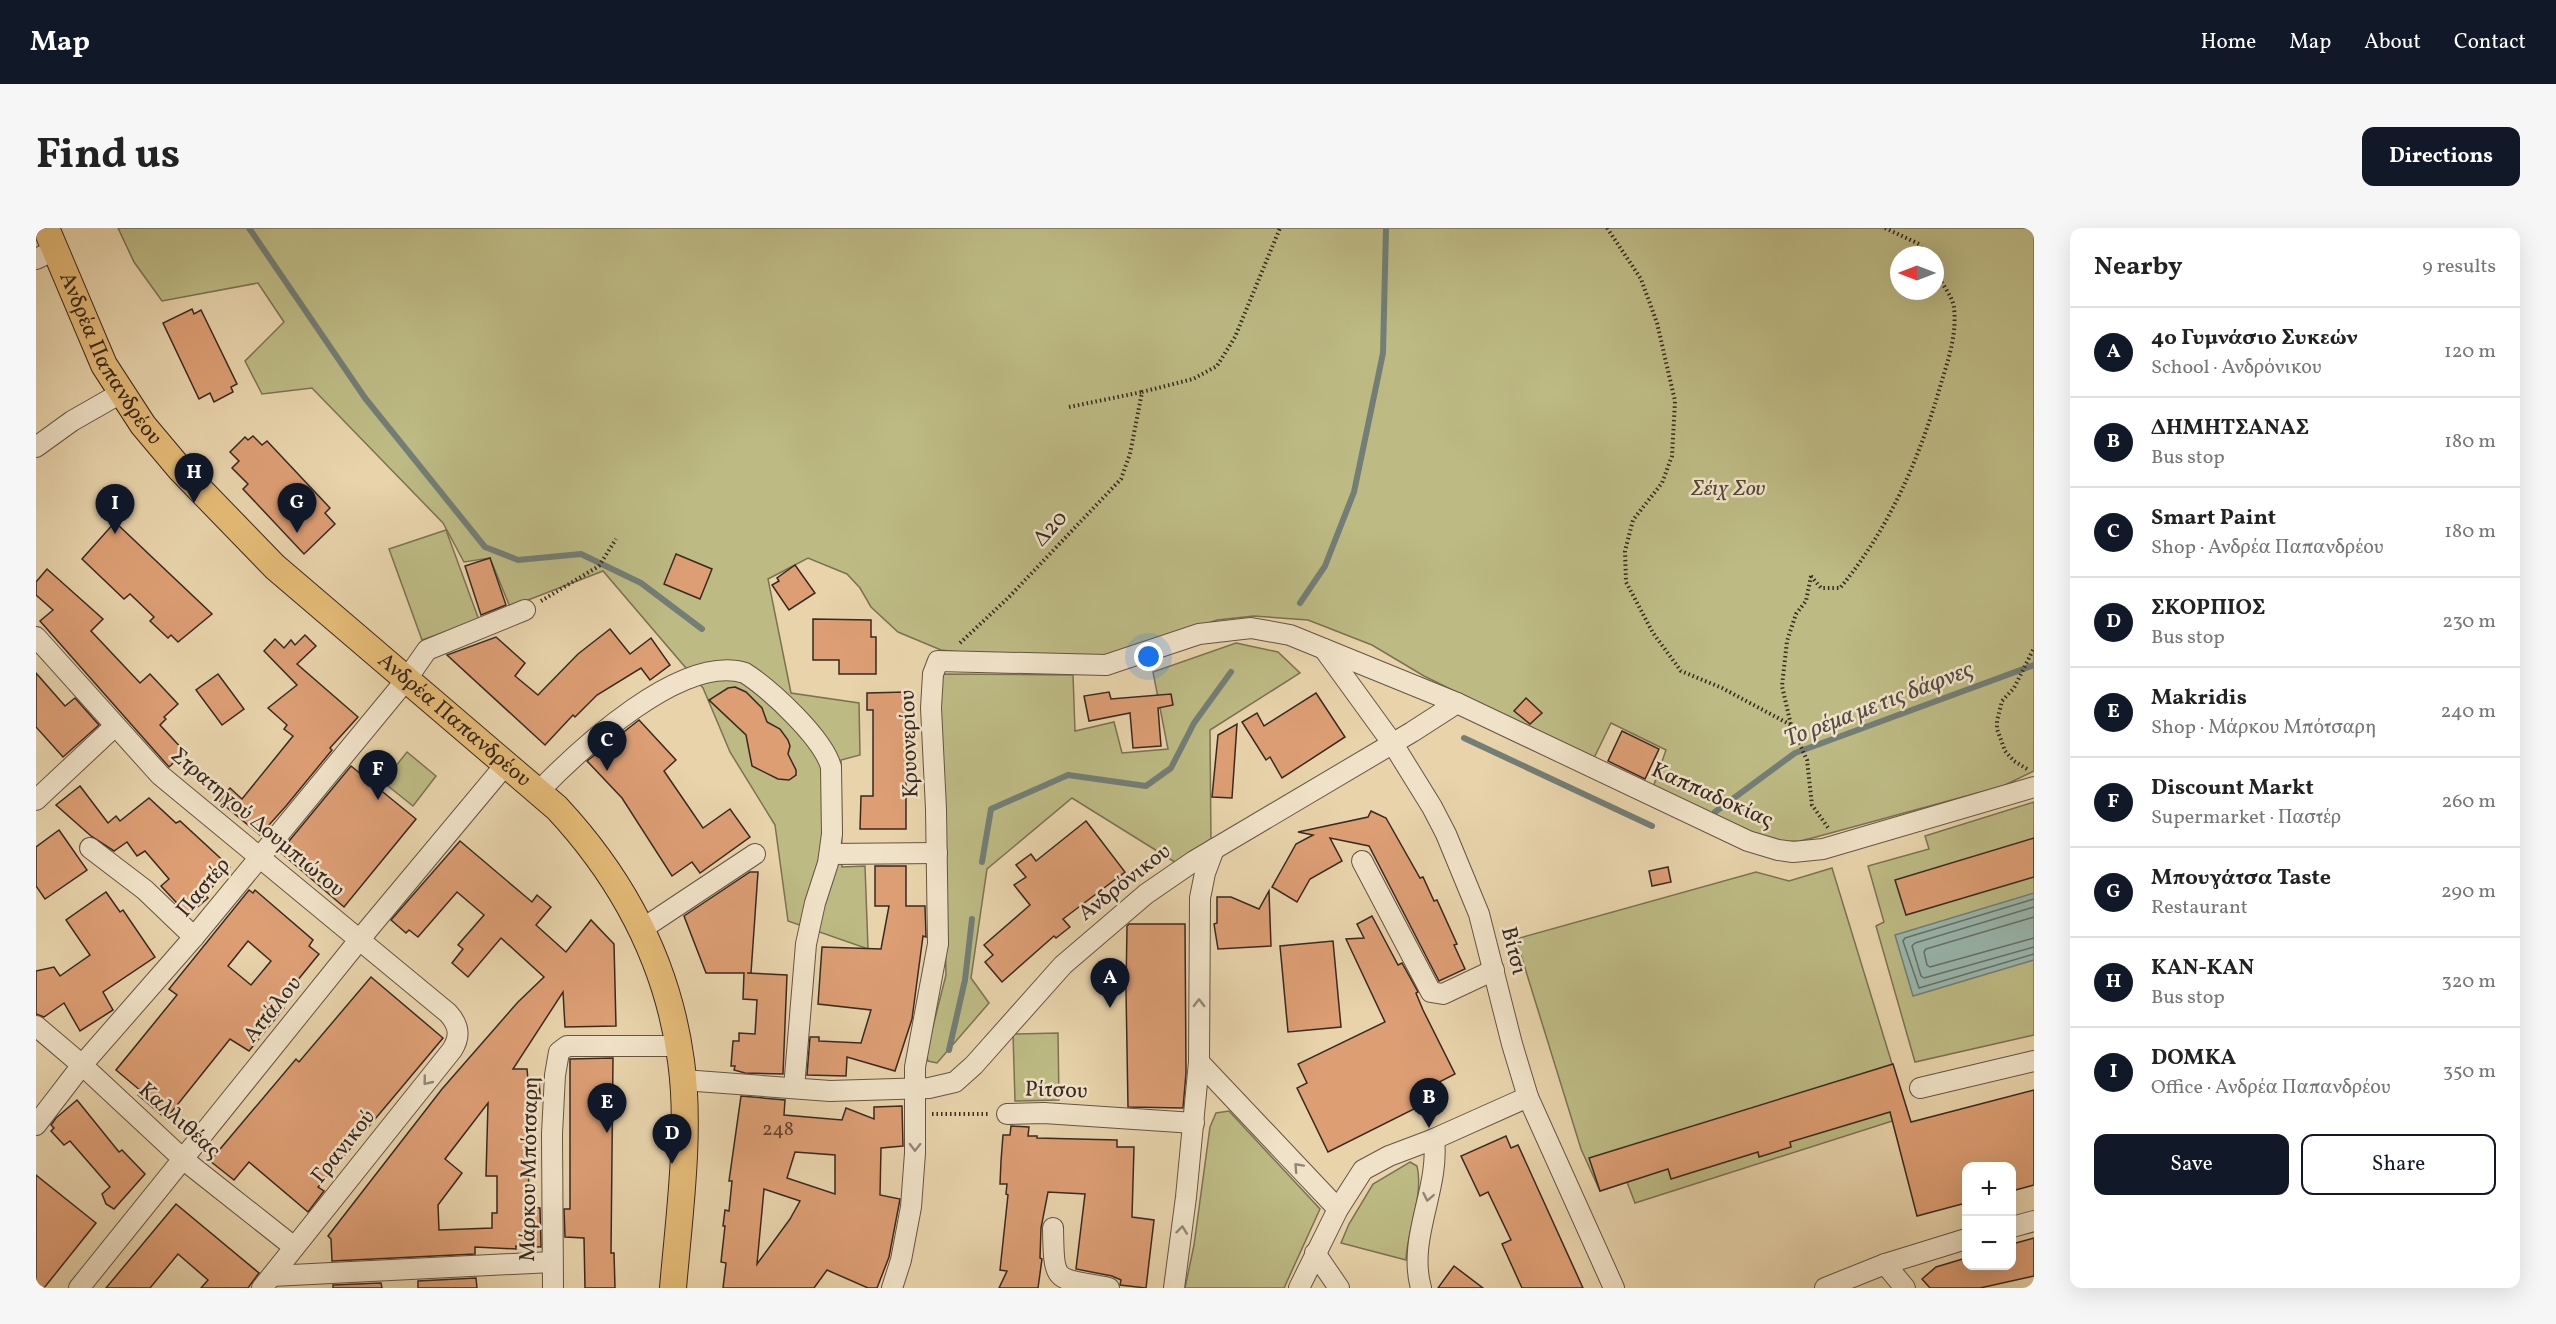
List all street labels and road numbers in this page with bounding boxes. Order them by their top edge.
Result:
street label: Ανδρέα Παπανδρέου [51,267,169,452]
street label: Δ20 [1026,504,1076,554]
street label: Ανδρέα Παπανδρέου [371,646,538,795]
street label: Κρυονερίου [893,689,927,799]
street label: Στρατηγού Δουμπιώτου [163,741,351,905]
street label: Καππαδοκίας [1646,755,1778,837]
street label: Ανδρόνικου [1072,837,1178,929]
street label: Παστέρ [170,851,238,925]
street label: Βίτσι [1492,924,1534,978]
street label: Αττάλου [236,970,310,1050]
street label: Ρίτσου [1024,1074,1088,1108]
street label: Καλλιθέας [131,1076,227,1167]
street label: Μάρκου Μπότσαρη [513,1076,547,1262]
street label: Γρανικού [304,1103,384,1191]

